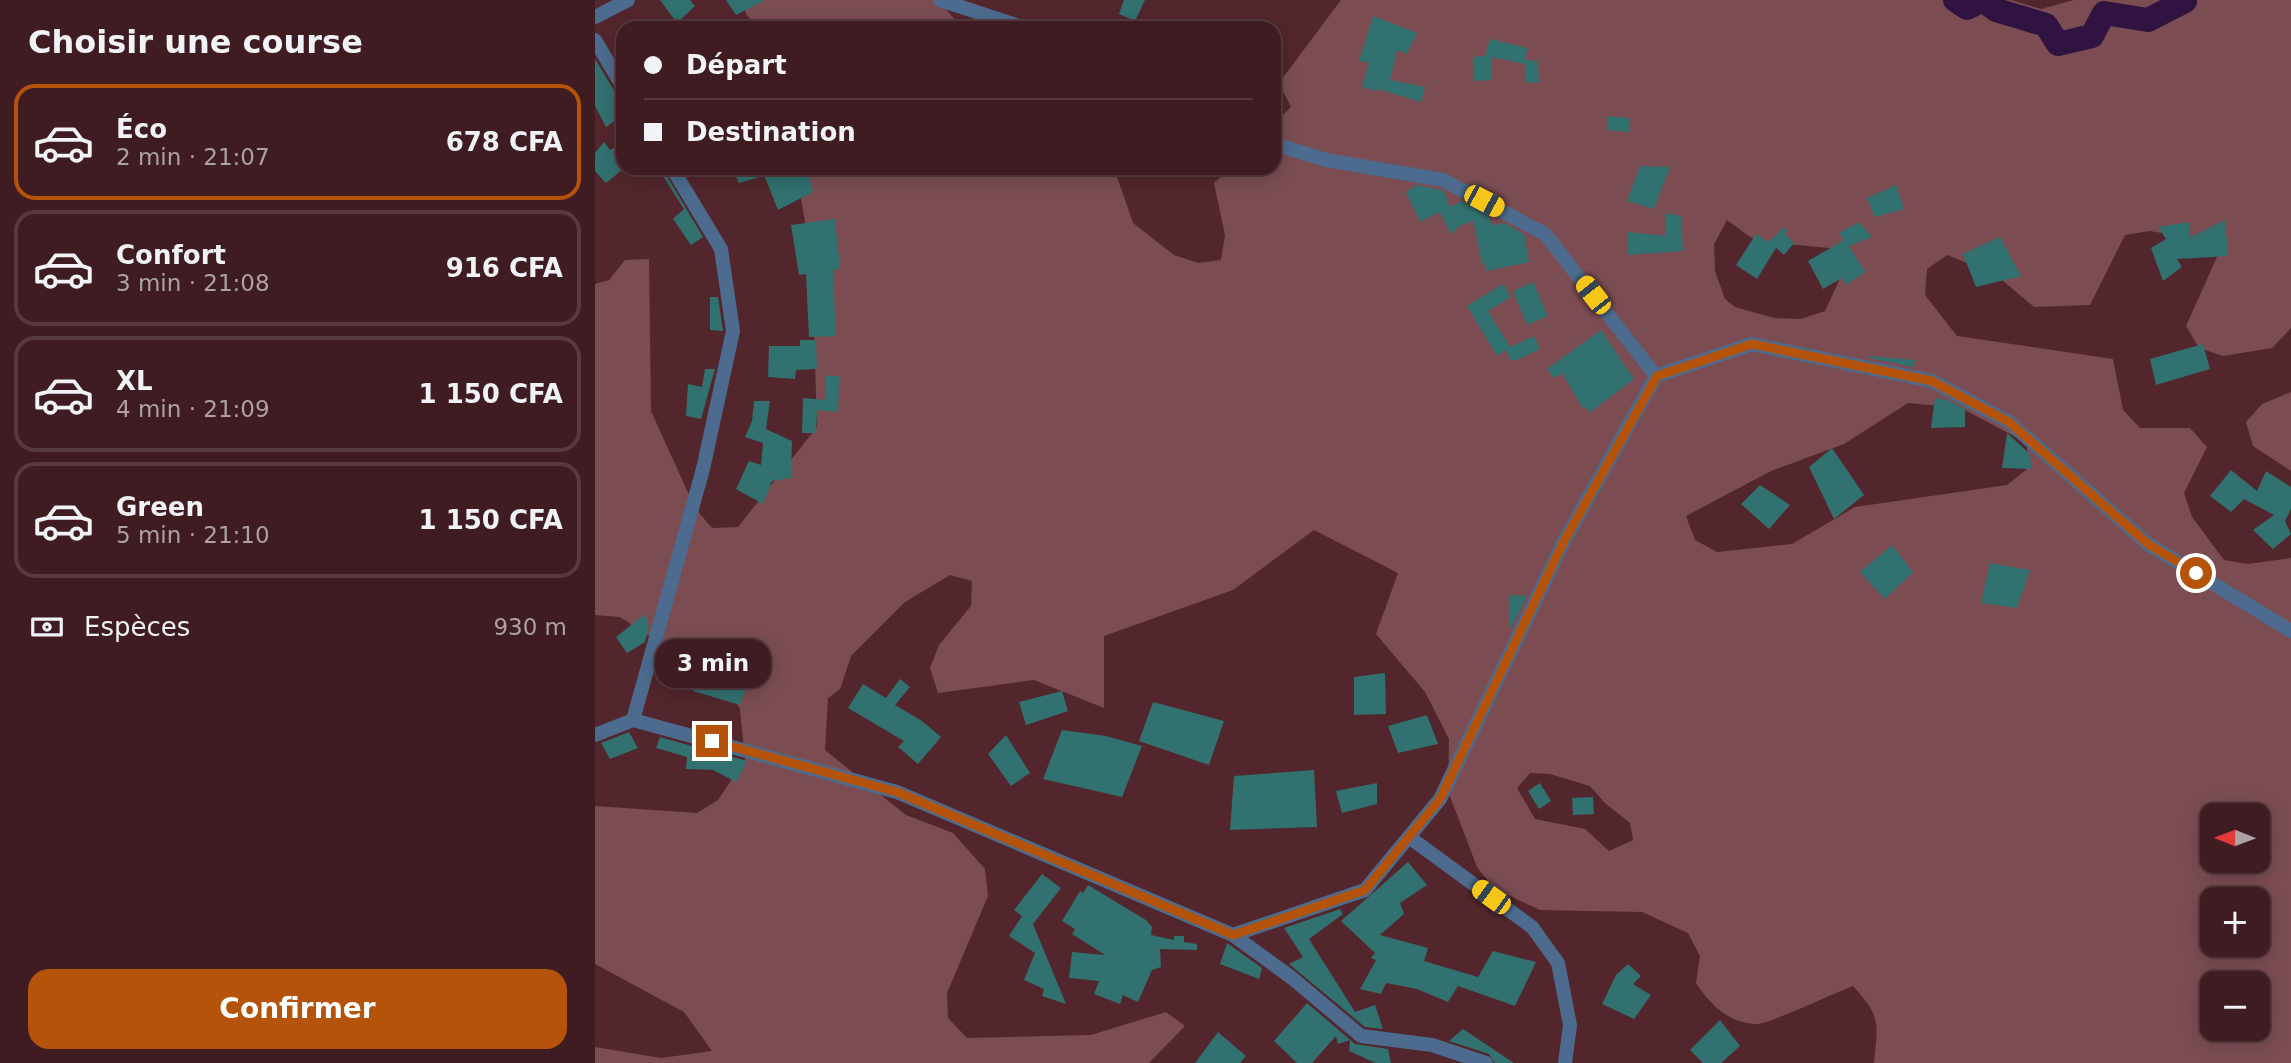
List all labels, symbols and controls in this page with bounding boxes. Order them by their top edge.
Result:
text: Choisir une course [28,23,363,61]
text: Départ [686,50,787,80]
icon: car [32,111,95,174]
text: Éco [116,114,167,144]
text: Destination [686,117,856,147]
text: 678 CFA [446,127,563,157]
text: 2 min · 21:07 [116,144,270,170]
car [1461,182,1508,220]
icon: car [32,237,95,300]
text: Confort [116,240,226,270]
text: 916 CFA [446,253,563,283]
text: 3 min · 21:08 [116,270,270,296]
car [1572,272,1615,318]
icon: car [32,363,95,426]
text: XL [116,366,153,396]
text: 1 150 CFA [419,379,563,409]
text: 4 min · 21:09 [116,396,270,422]
icon: car [32,489,95,552]
text: Green [116,492,204,522]
text: 1 150 CFA [419,505,563,535]
text: 5 min · 21:10 [116,522,270,548]
route start [2180,557,2212,589]
icon: cash [28,608,66,646]
text: Espèces [84,612,190,642]
text: 930 m [493,614,567,640]
callout: 3 min [654,640,770,688]
text: 3 min [677,650,749,676]
route end [696,725,728,757]
north arrow [2200,803,2270,873]
map controls [2200,803,2270,1041]
car [1468,876,1515,918]
button: + [2200,887,2270,957]
button: Confirmer [28,969,567,1049]
button: − [2200,971,2270,1041]

